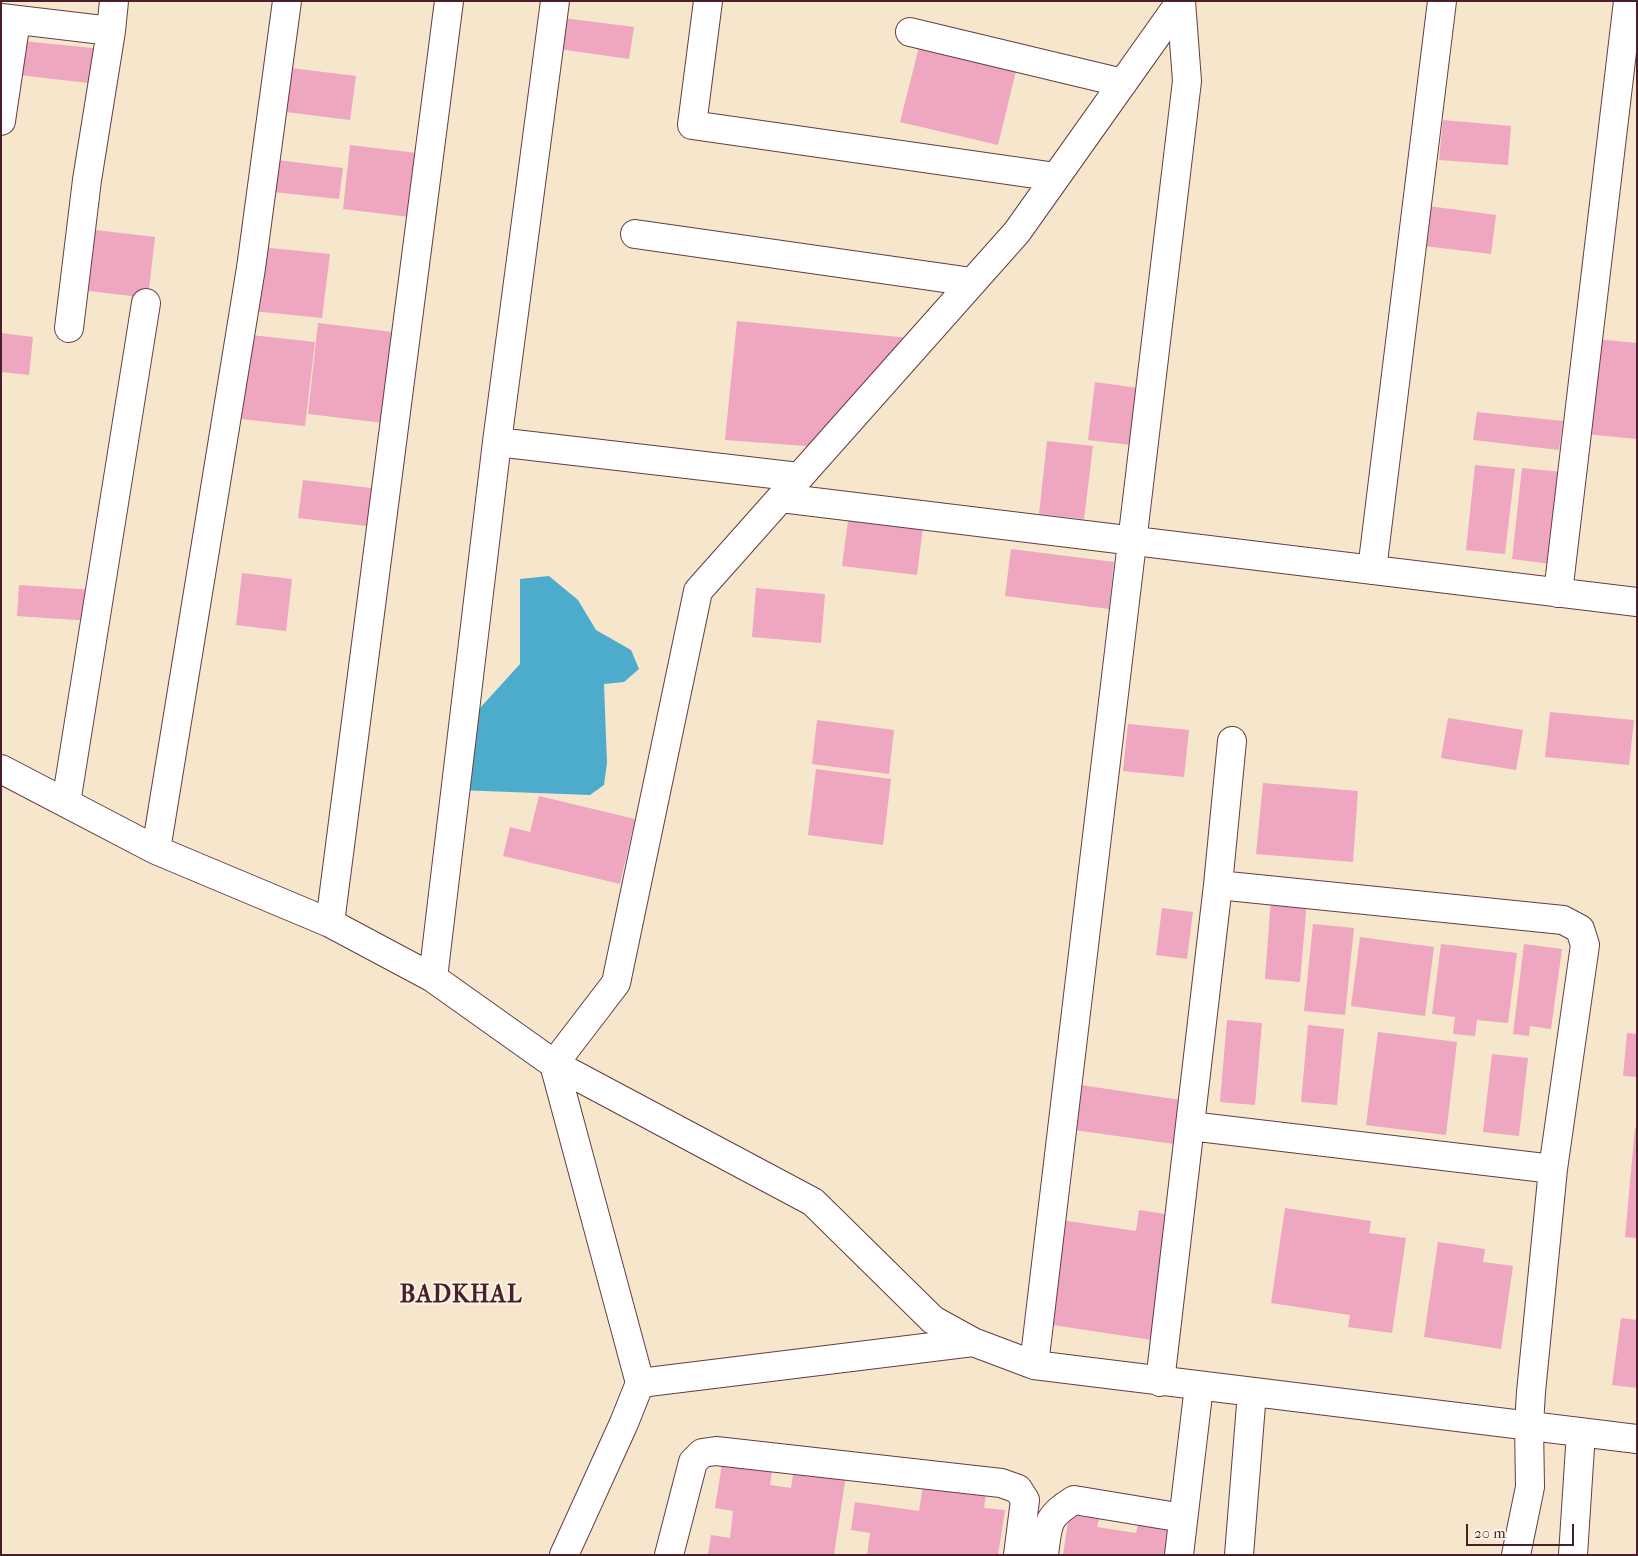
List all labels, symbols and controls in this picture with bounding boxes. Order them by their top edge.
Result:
district label: BADKHAL [399,1282,523,1310]
scale bar [1468,1514,1576,1546]
text: 20 m [1474,1524,1506,1542]

